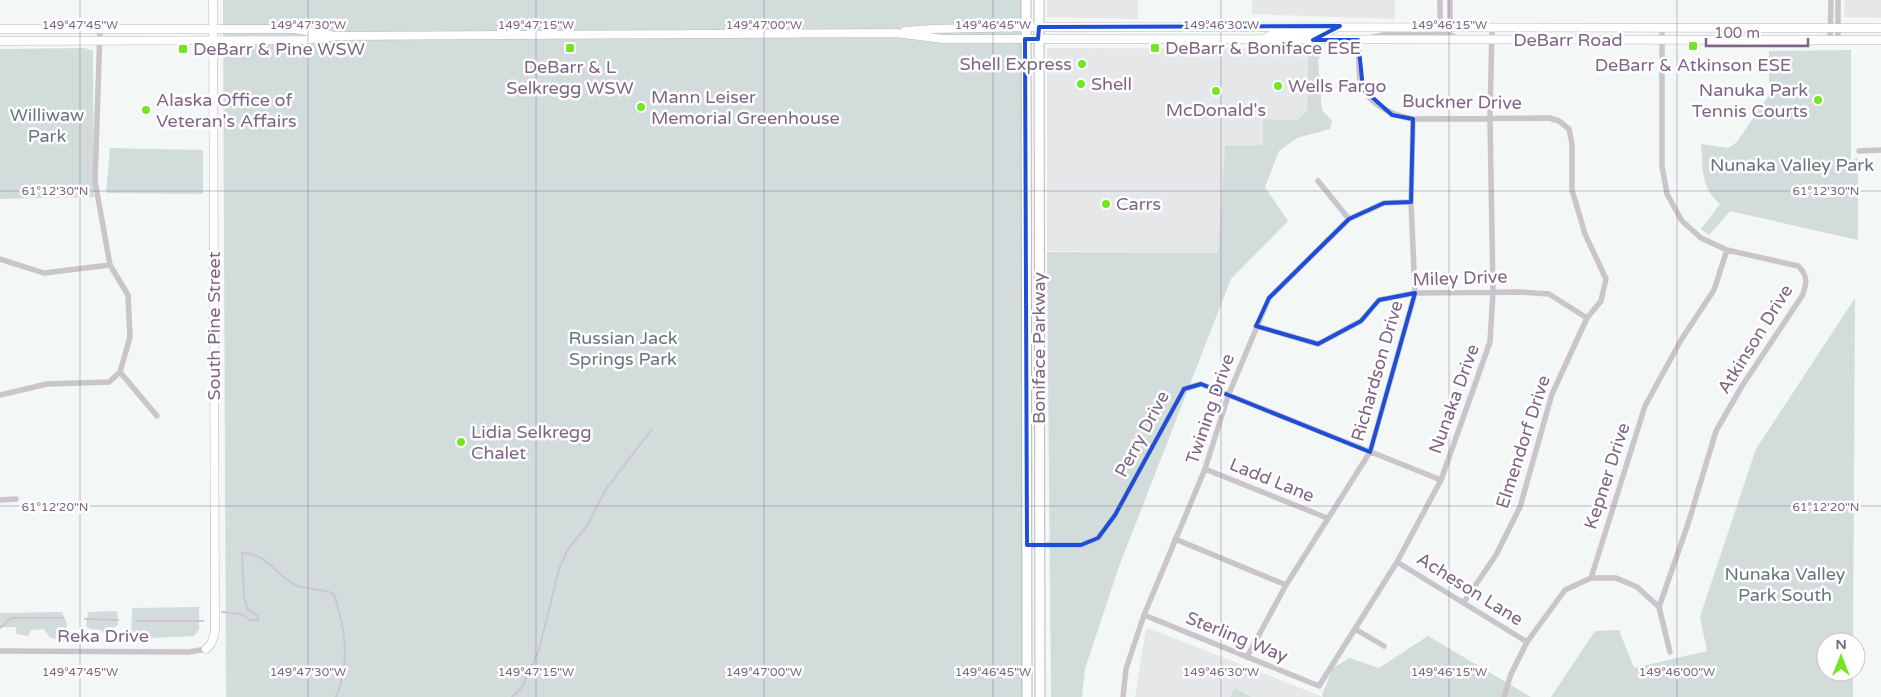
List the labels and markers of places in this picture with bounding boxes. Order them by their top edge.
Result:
place label: DeBarr & Boniface ESE [1165,37,1361,59]
place label: DeBarr & Pine WSW [193,38,365,60]
marker: DeBarr & Atkinson ESE [1687,40,1699,52]
marker: DeBarr & L Selkregg WSW [564,42,576,54]
marker: DeBarr & Boniface ESE [1149,42,1161,54]
marker: DeBarr & Pine WSW [177,43,189,55]
place label: Shell Express [960,53,1072,75]
place label: DeBarr & Atkinson ESE [1595,54,1791,76]
place label: DeBarr & L Selkregg WSW [506,56,634,99]
marker: Shell Express [1076,58,1088,70]
place label: Shell [1091,73,1132,95]
place label: Wells Fargo [1288,75,1387,97]
marker: Shell [1075,78,1087,90]
place label: Nanuka Park Tennis Courts [1692,79,1808,122]
marker: Wells Fargo [1272,80,1284,92]
marker: McDonald's [1210,85,1222,97]
place label: Mann Leiser Memorial Greenhouse [651,86,840,129]
place label: Alaska Office of Veteran's Affairs [156,89,297,132]
marker: Nanuka Park Tennis Courts [1812,94,1824,106]
place label: McDonald's [1166,99,1266,121]
marker: Mann Leiser Memorial Greenhouse [635,101,647,113]
marker: Alaska Office of Veteran's Affairs [140,104,152,116]
place label: Carrs [1116,193,1161,215]
marker: Carrs [1100,198,1112,210]
place label: Lidia Selkregg Chalet [471,421,592,464]
marker: Lidia Selkregg Chalet [455,436,467,448]

